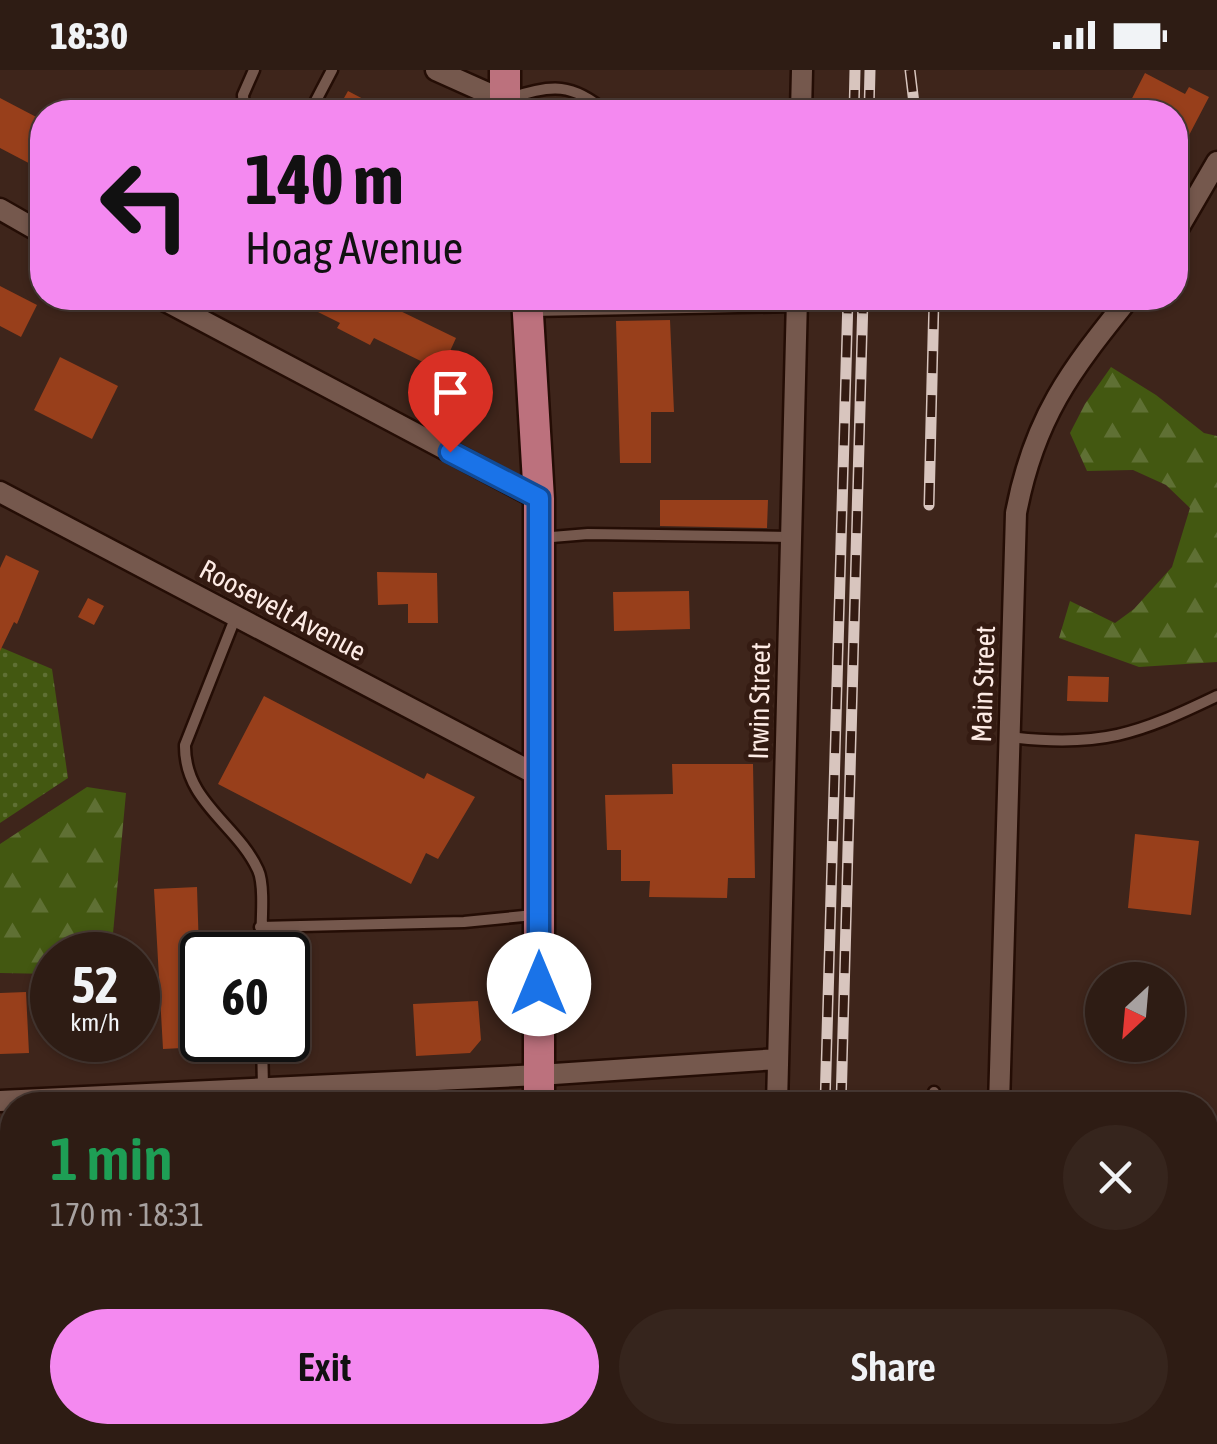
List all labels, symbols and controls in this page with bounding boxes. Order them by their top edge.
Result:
text: 18:30 [50,14,128,57]
text: 140 m [245,139,404,219]
icon: left [80,140,210,270]
text: Hoag Avenue [245,222,463,274]
pin [408,350,493,453]
icon: arrive [423,365,478,420]
street label: Roosevelt Avenue [195,553,371,667]
street label: Main Street [965,625,1001,743]
street label: Irwin Street [742,642,776,760]
speed limit sign: 60 [180,932,310,1062]
position arrow [487,932,591,1036]
text: 52 [71,956,118,1014]
north arrow [1085,962,1185,1062]
map controls [1085,962,1185,1062]
text: km/h [70,1008,120,1036]
text: 1 min [50,1124,173,1193]
button: close [1063,1125,1168,1230]
text: 170 m · 18:31 [50,1196,204,1233]
button: Exit [50,1309,599,1424]
button: Share [619,1309,1168,1424]

